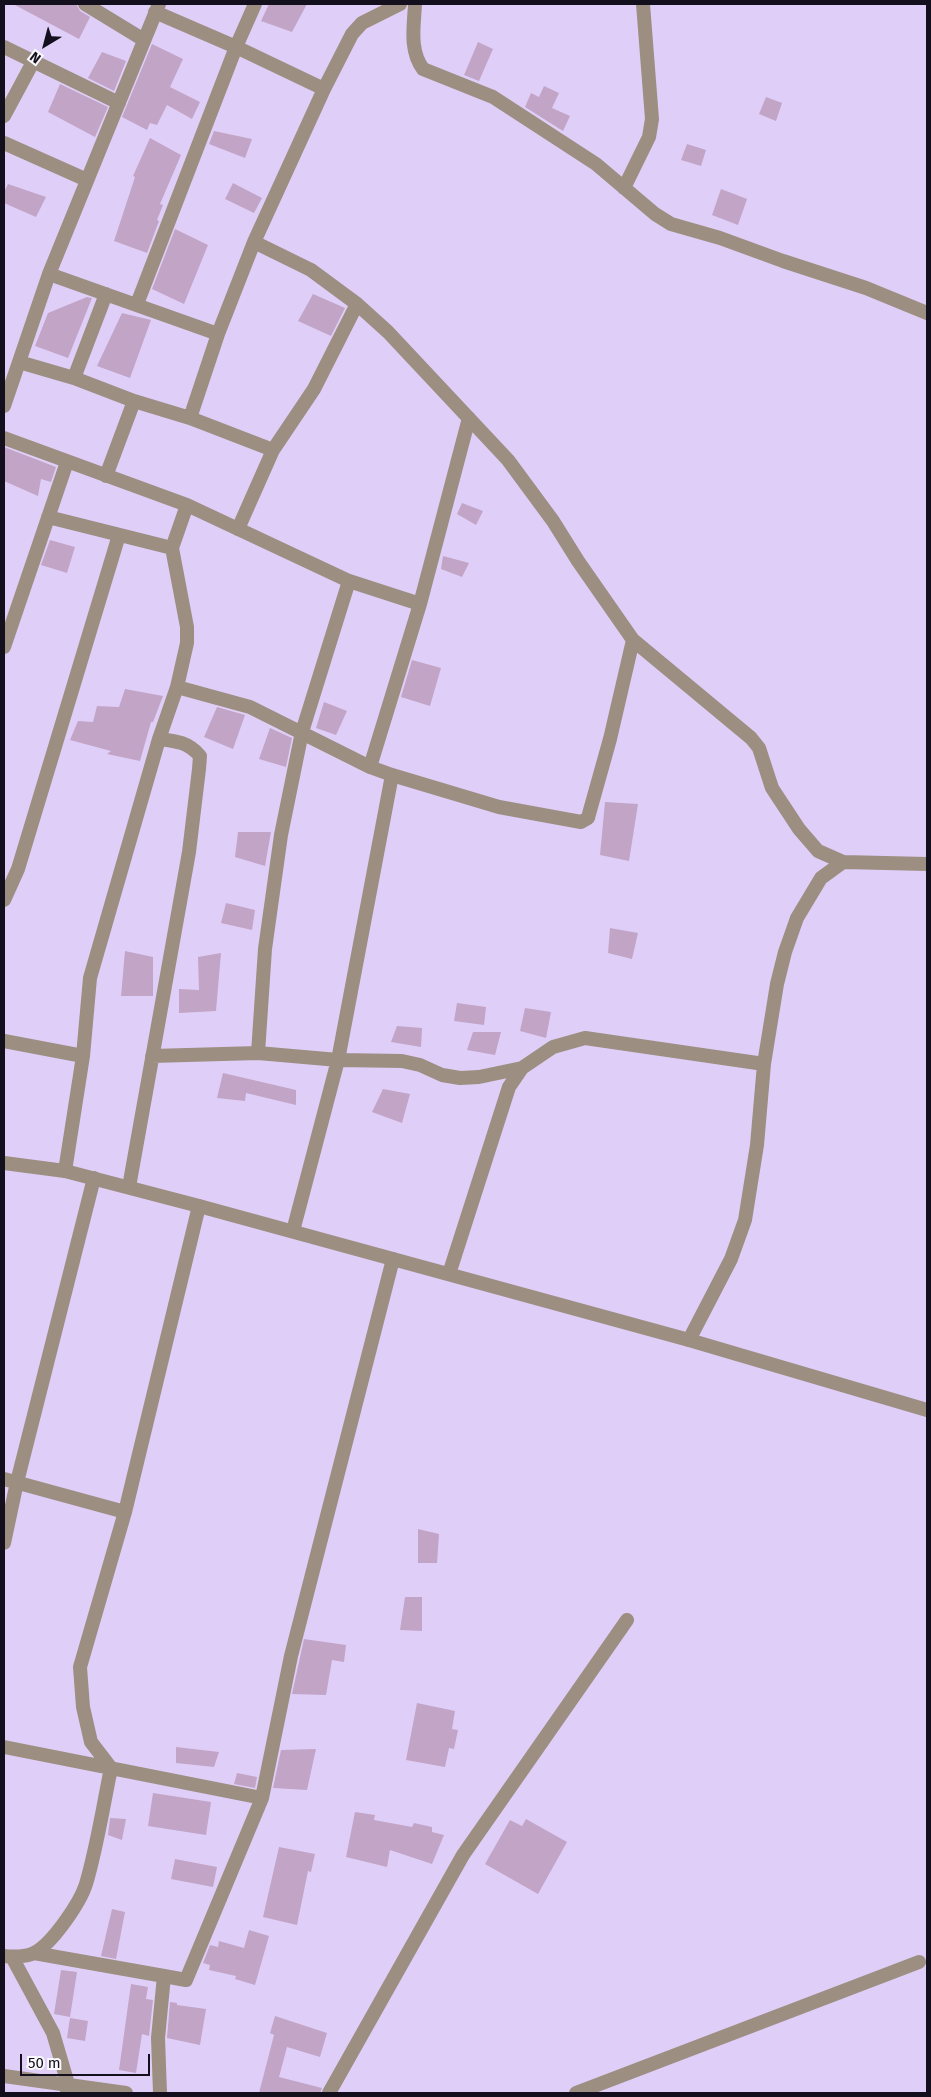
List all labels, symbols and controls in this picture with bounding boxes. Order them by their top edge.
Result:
north arrow [20,20,70,70]
text: N [27,48,45,67]
scale bar [22,2044,152,2076]
text: 50 m [28,2054,61,2072]

